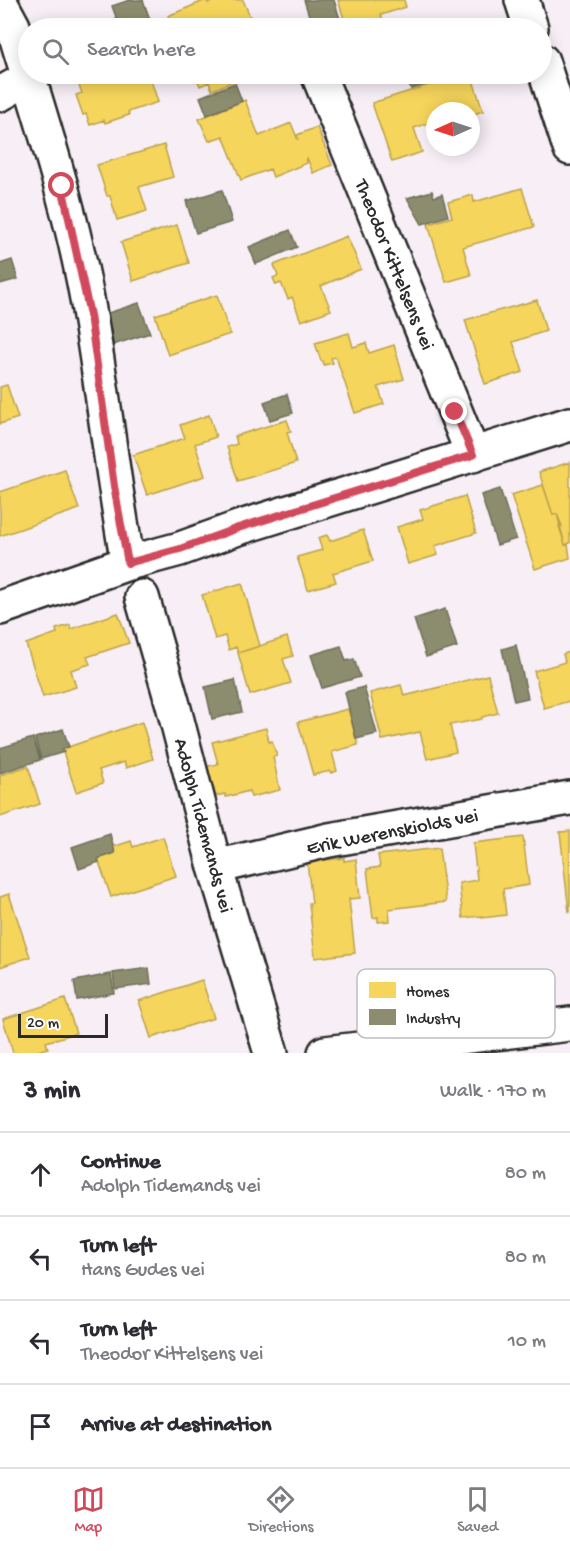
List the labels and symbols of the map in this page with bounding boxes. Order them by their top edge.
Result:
north arrow [426,102,480,156]
route start [48,172,74,198]
street label: Theodor Kittelsens vei [348,176,438,354]
route end [441,398,467,424]
street label: Adolph Tidemands vei [167,736,236,916]
street label: Erik Werenskiolds vei [305,806,480,861]
legend [357,969,555,1038]
text: Homes [406,984,450,1003]
scale bar [18,1011,108,1038]
text: Industry [406,1011,460,1030]

